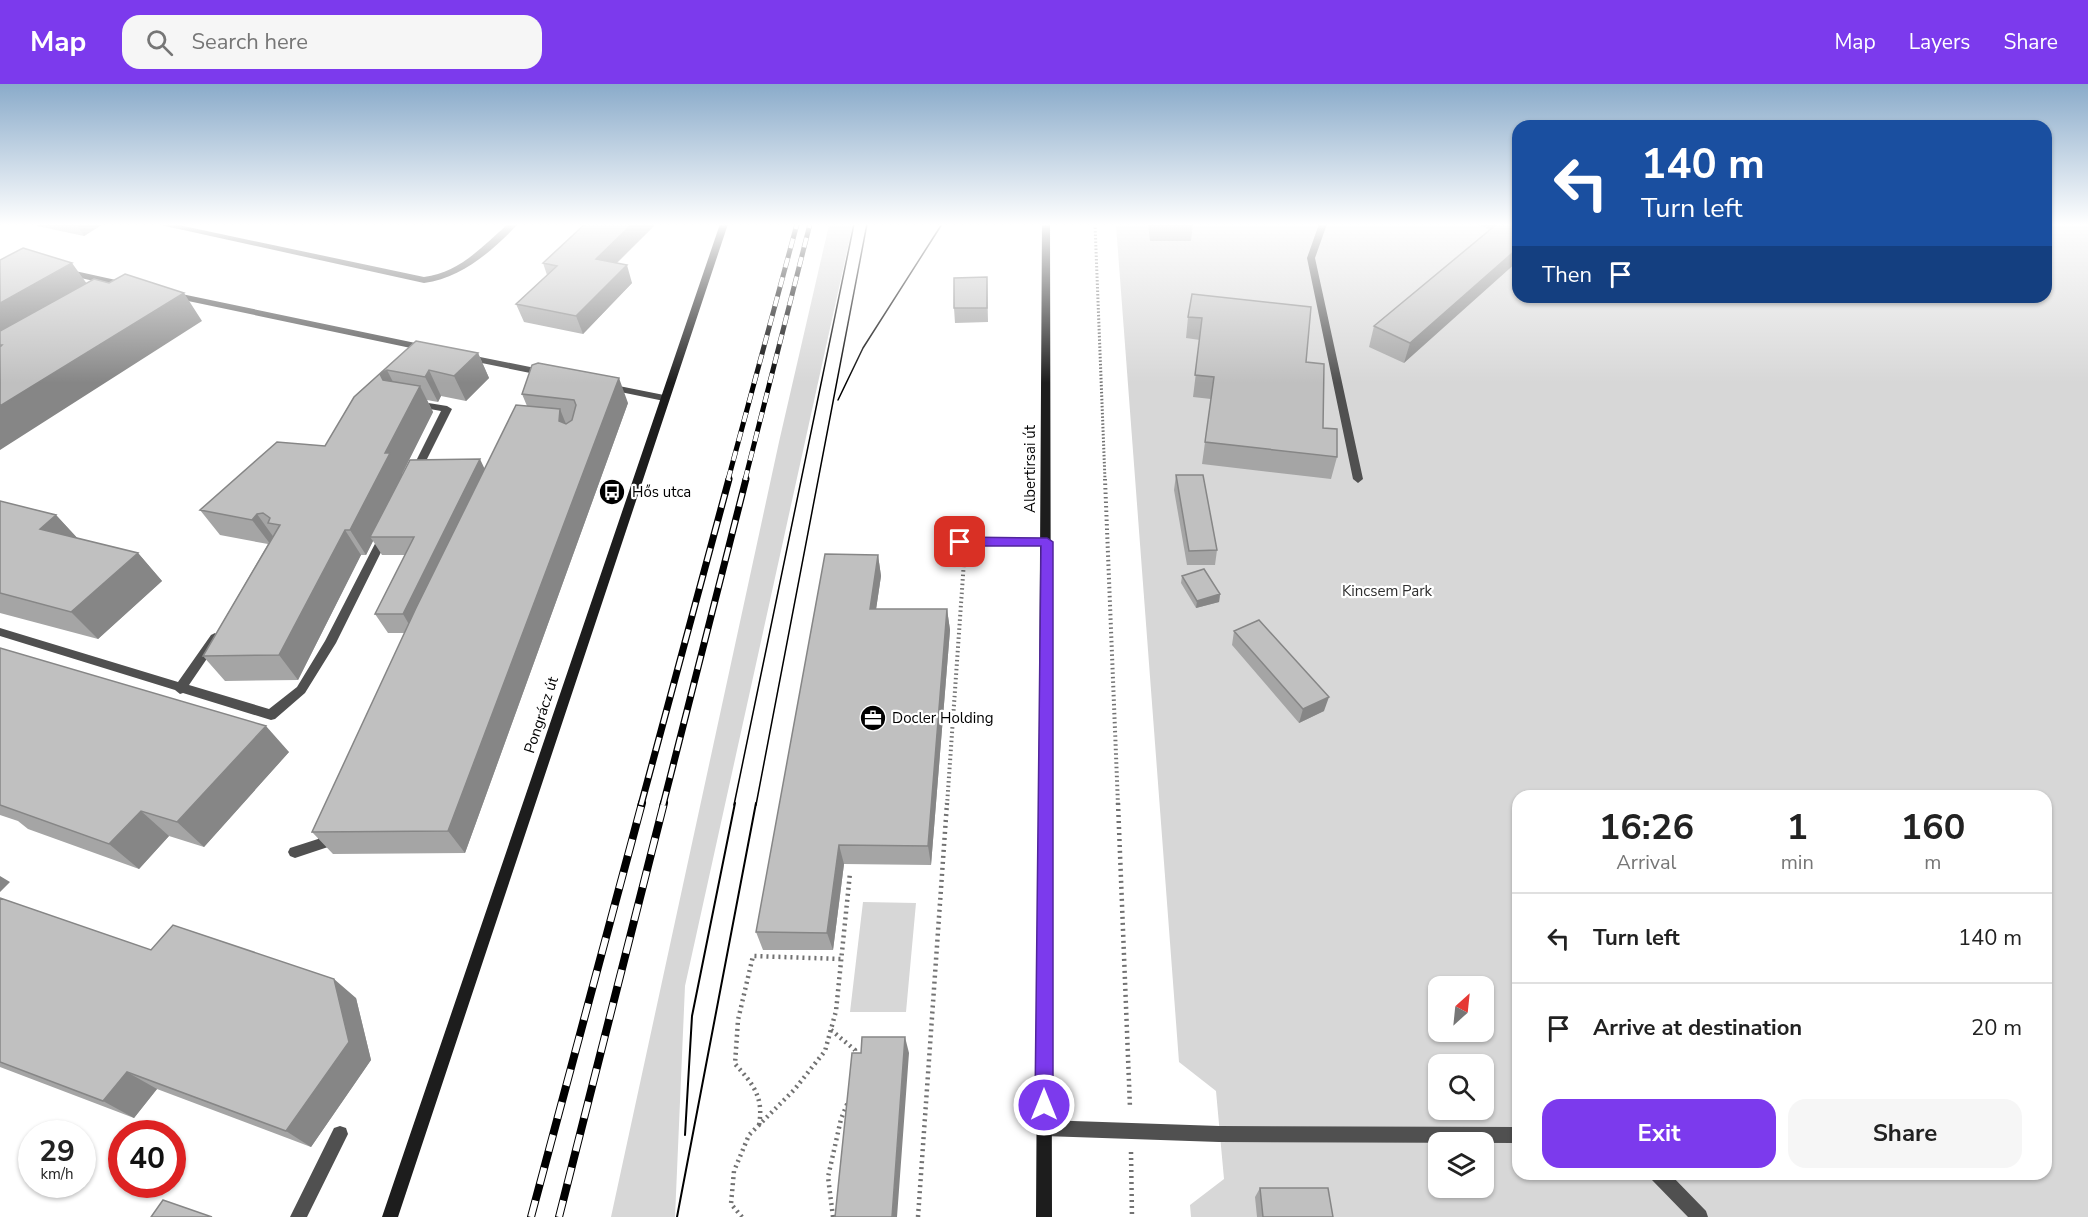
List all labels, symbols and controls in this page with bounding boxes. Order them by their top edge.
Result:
search box [122,15,542,69]
text: Map [30,23,86,61]
icon: search [143,26,176,59]
text: Search here [191,27,308,57]
text: Map [1834,28,1876,56]
text: Layers [1909,28,1970,56]
text: Share [2003,28,2058,56]
text: 140 m [1641,136,1765,193]
icon: left [1542,144,1620,222]
text: Turn left [1641,190,1742,227]
icon: arrive [1604,258,1637,291]
text: Then [1542,260,1592,290]
street label: Albertirsai út [1020,424,1040,513]
bus stop icon: Hős utca [597,477,627,507]
place label: Hős utca [632,482,691,502]
pin [934,516,985,567]
icon: arrive [943,525,976,558]
park label: Kincsem Park [1342,581,1433,601]
street label: Pongrácz út [519,673,563,756]
office icon: Docler Holding [858,703,888,733]
place label: Docler Holding [892,708,994,728]
text: 16:26 [1599,803,1694,852]
text: 1 [1786,803,1808,852]
text: 160 [1900,803,1965,852]
text: Arrival [1616,849,1676,876]
text: min [1781,849,1814,876]
text: m [1924,849,1941,876]
icon: left [1542,922,1575,955]
text: Turn left [1593,923,1680,953]
text: 140 m [1958,923,2022,953]
north arrow [1428,976,1494,1042]
map controls [1428,976,1494,1198]
icon: arrive [1542,1012,1575,1045]
text: Arrive at destination [1593,1013,1802,1043]
text: 20 m [1971,1013,2022,1043]
button: search [1428,1054,1494,1120]
position arrow [1012,1073,1076,1137]
button: Exit [1542,1099,1776,1168]
button: Share [1788,1099,2022,1168]
speed limit sign: 40 [108,1120,186,1198]
text: 29 [39,1131,75,1172]
button: layers [1428,1132,1494,1198]
text: km/h [40,1164,74,1184]

